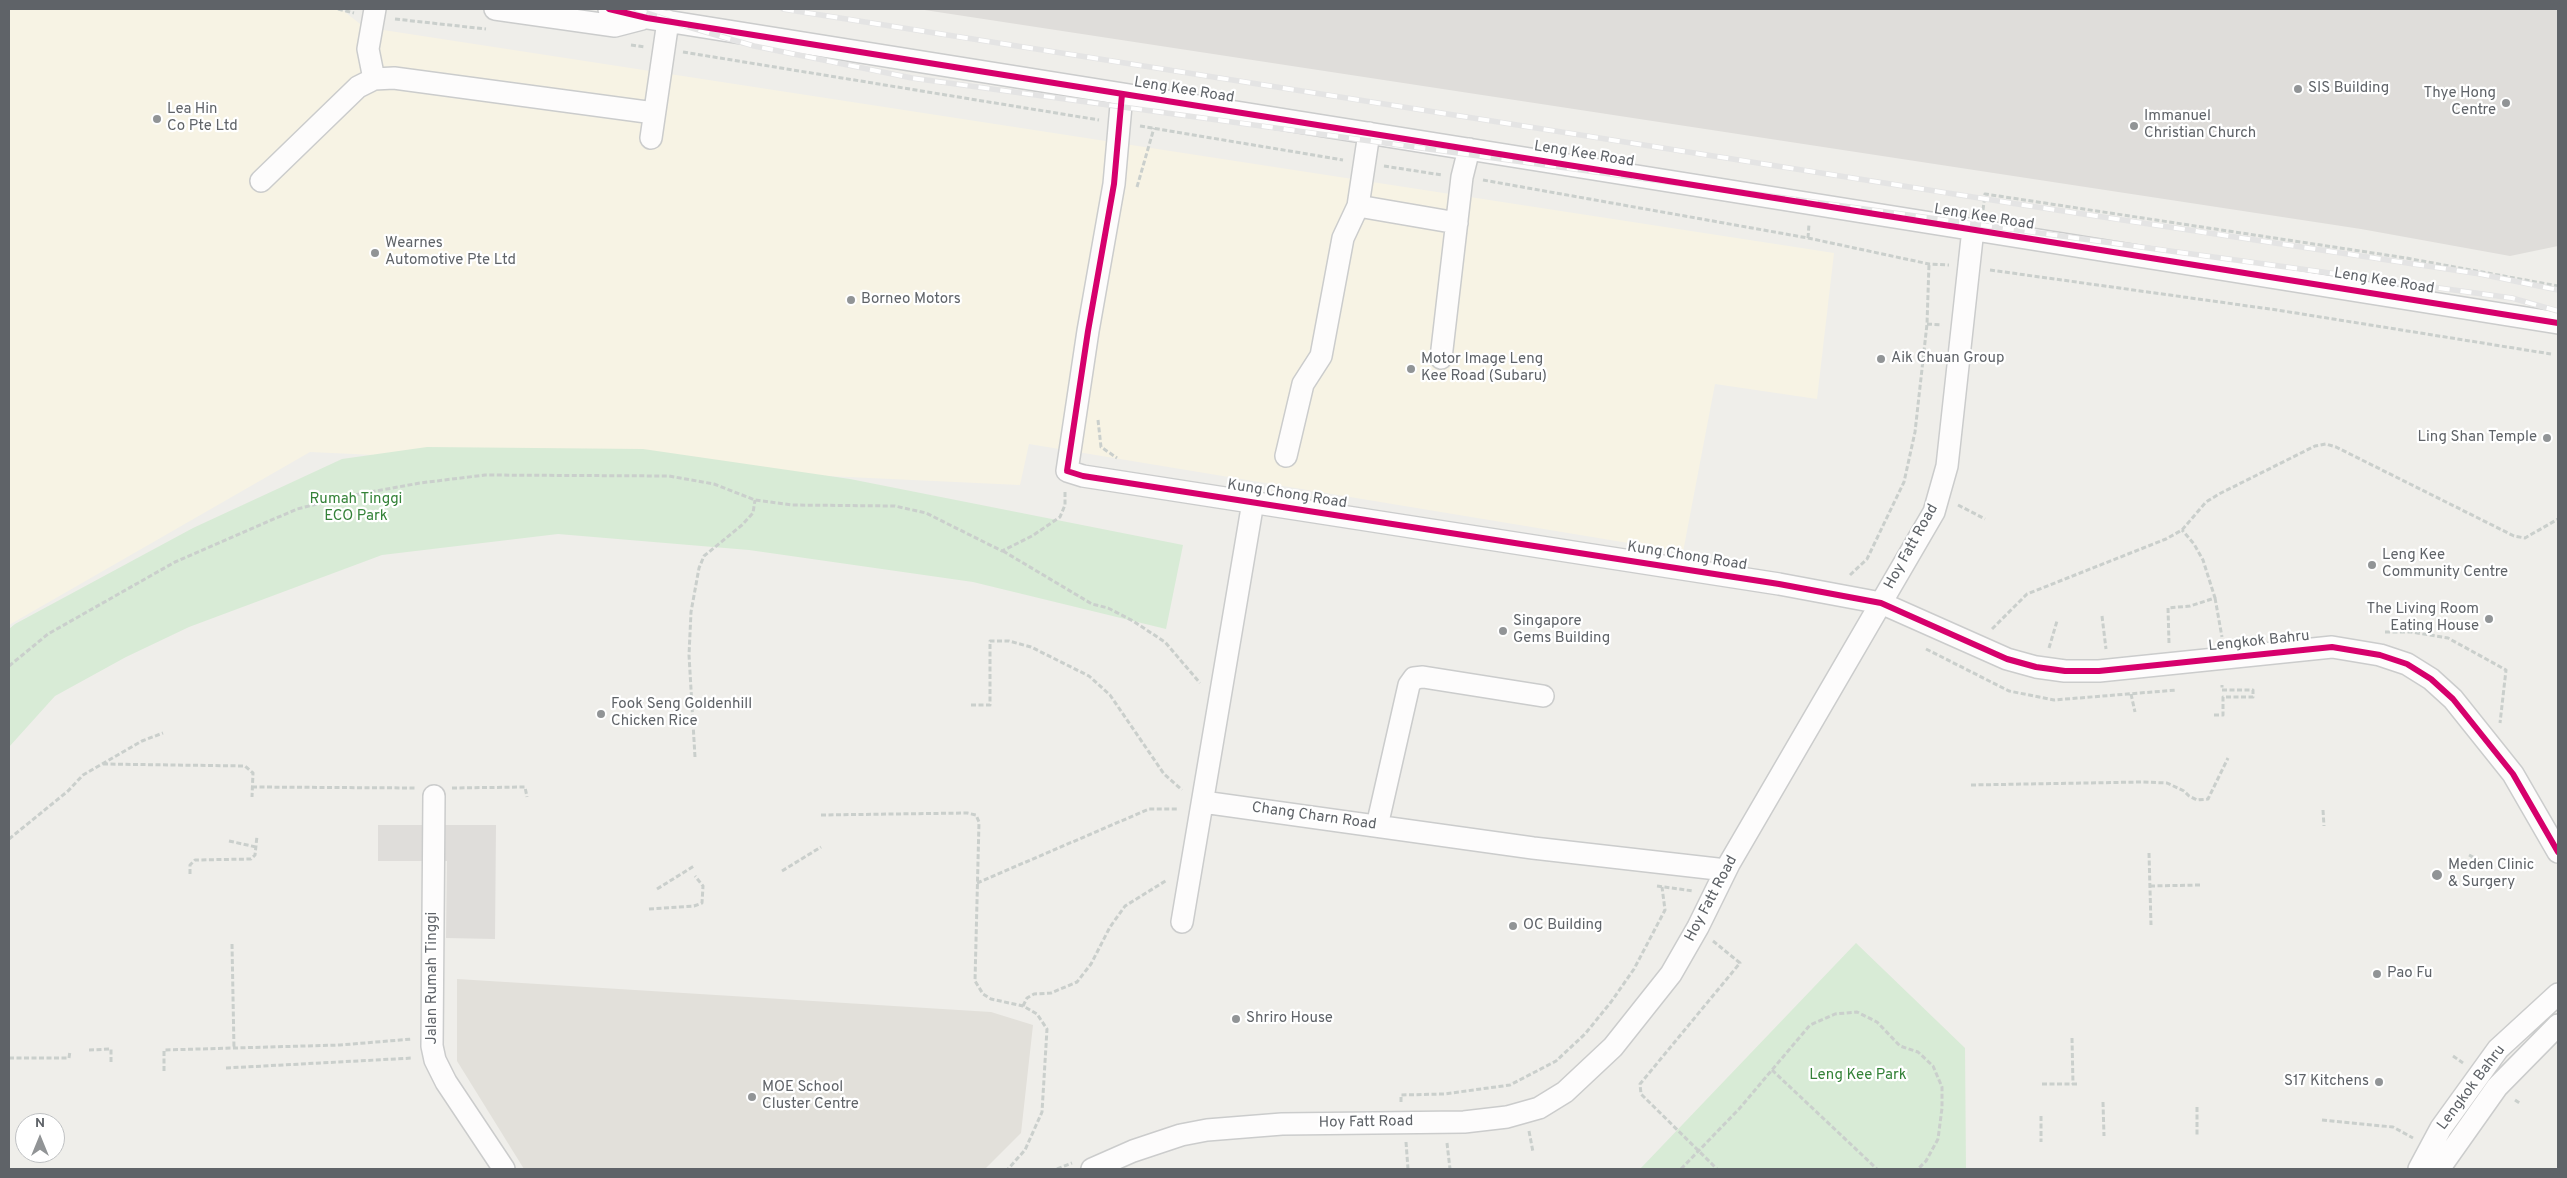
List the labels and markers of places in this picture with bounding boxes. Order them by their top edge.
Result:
place label: SIS Building [2308,80,2389,98]
marker: SIS Building [2292,83,2304,95]
place label: Thye Hong Centre [2423,85,2496,120]
marker: Thye Hong Centre [2500,97,2512,109]
place label: Lea Hin Co Pte Ltd [167,101,238,136]
place label: Immanuel Christian Church [2144,108,2256,143]
marker: Lea Hin Co Pte Ltd [151,113,163,125]
marker: Immanuel Christian Church [2128,120,2140,132]
place label: Wearnes Automotive Pte Ltd [385,235,516,270]
marker: Wearnes Automotive Pte Ltd [369,247,381,259]
place label: Borneo Motors [861,291,961,309]
marker: Borneo Motors [845,294,857,306]
place label: Aik Chuan Group [1891,350,2004,368]
place label: Motor Image Leng Kee Road (Subaru) [1421,351,1547,386]
marker: Aik Chuan Group [1875,353,1887,365]
marker: Motor Image Leng Kee Road (Subaru) [1405,363,1417,375]
place label: Ling Shan Temple [2418,429,2537,447]
marker: Ling Shan Temple [2541,432,2553,444]
place label: Leng Kee Community Centre [2382,547,2508,582]
marker: Leng Kee Community Centre [2366,559,2378,571]
place label: The Living Room Eating House [2366,601,2479,636]
place label: Singapore Gems Building [1513,613,1610,648]
marker: The Living Room Eating House [2483,613,2495,625]
marker: Singapore Gems Building [1497,625,1509,637]
place label: Fook Seng Goldenhill Chicken Rice [611,696,752,731]
marker: Fook Seng Goldenhill Chicken Rice [595,708,607,720]
place label: Meden Clinic & Surgery [2448,857,2534,892]
marker: Meden Clinic & Surgery [2430,868,2444,882]
place label: OC Building [1523,917,1603,935]
marker: OC Building [1507,920,1519,932]
place label: Pao Fu [2387,965,2433,983]
marker: Pao Fu [2371,968,2383,980]
place label: Shriro House [1246,1010,1333,1028]
marker: Shriro House [1230,1013,1242,1025]
place label: S17 Kitchens [2284,1073,2369,1091]
marker: S17 Kitchens [2373,1076,2385,1088]
place label: MOE School Cluster Centre [762,1079,859,1114]
marker: MOE School Cluster Centre [746,1091,758,1103]

